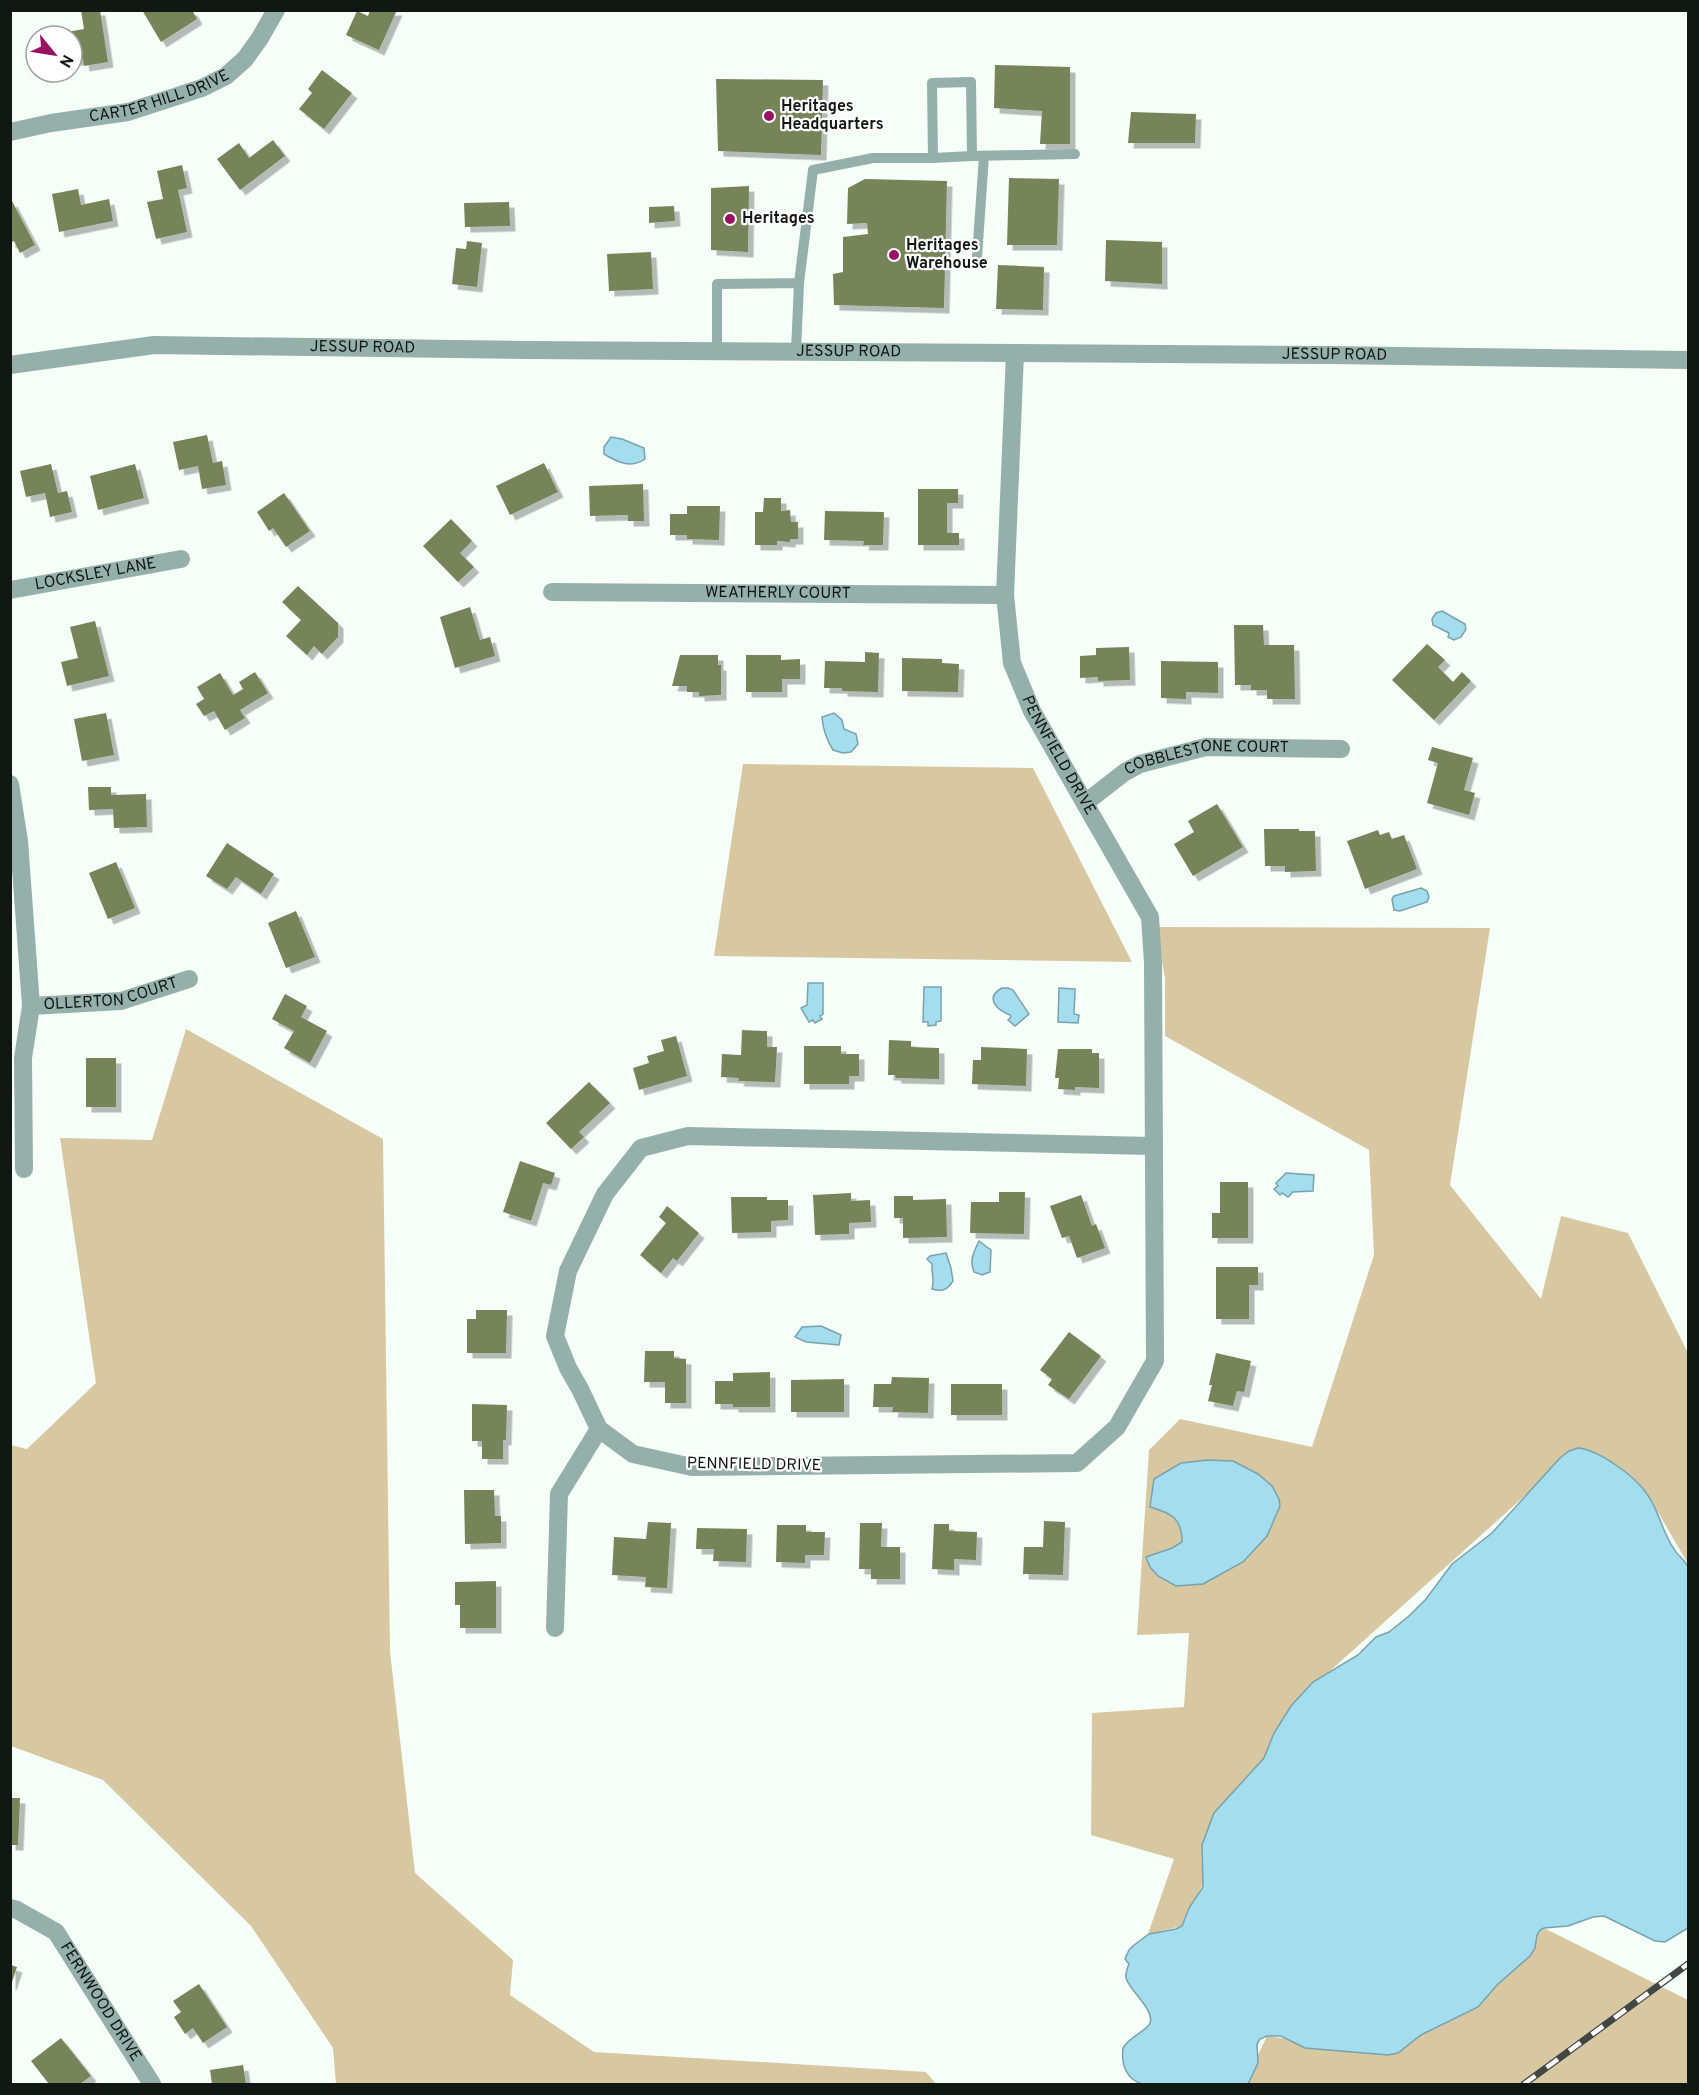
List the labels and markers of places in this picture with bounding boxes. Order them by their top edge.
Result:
place label: Heritages Headquarters [781,97,884,135]
marker: Heritages Headquarters [762,109,776,123]
place label: Heritages [742,209,815,229]
marker: Heritages [723,212,737,226]
place label: Heritages Warehouse [906,236,988,274]
marker: Heritages Warehouse [887,248,901,262]

